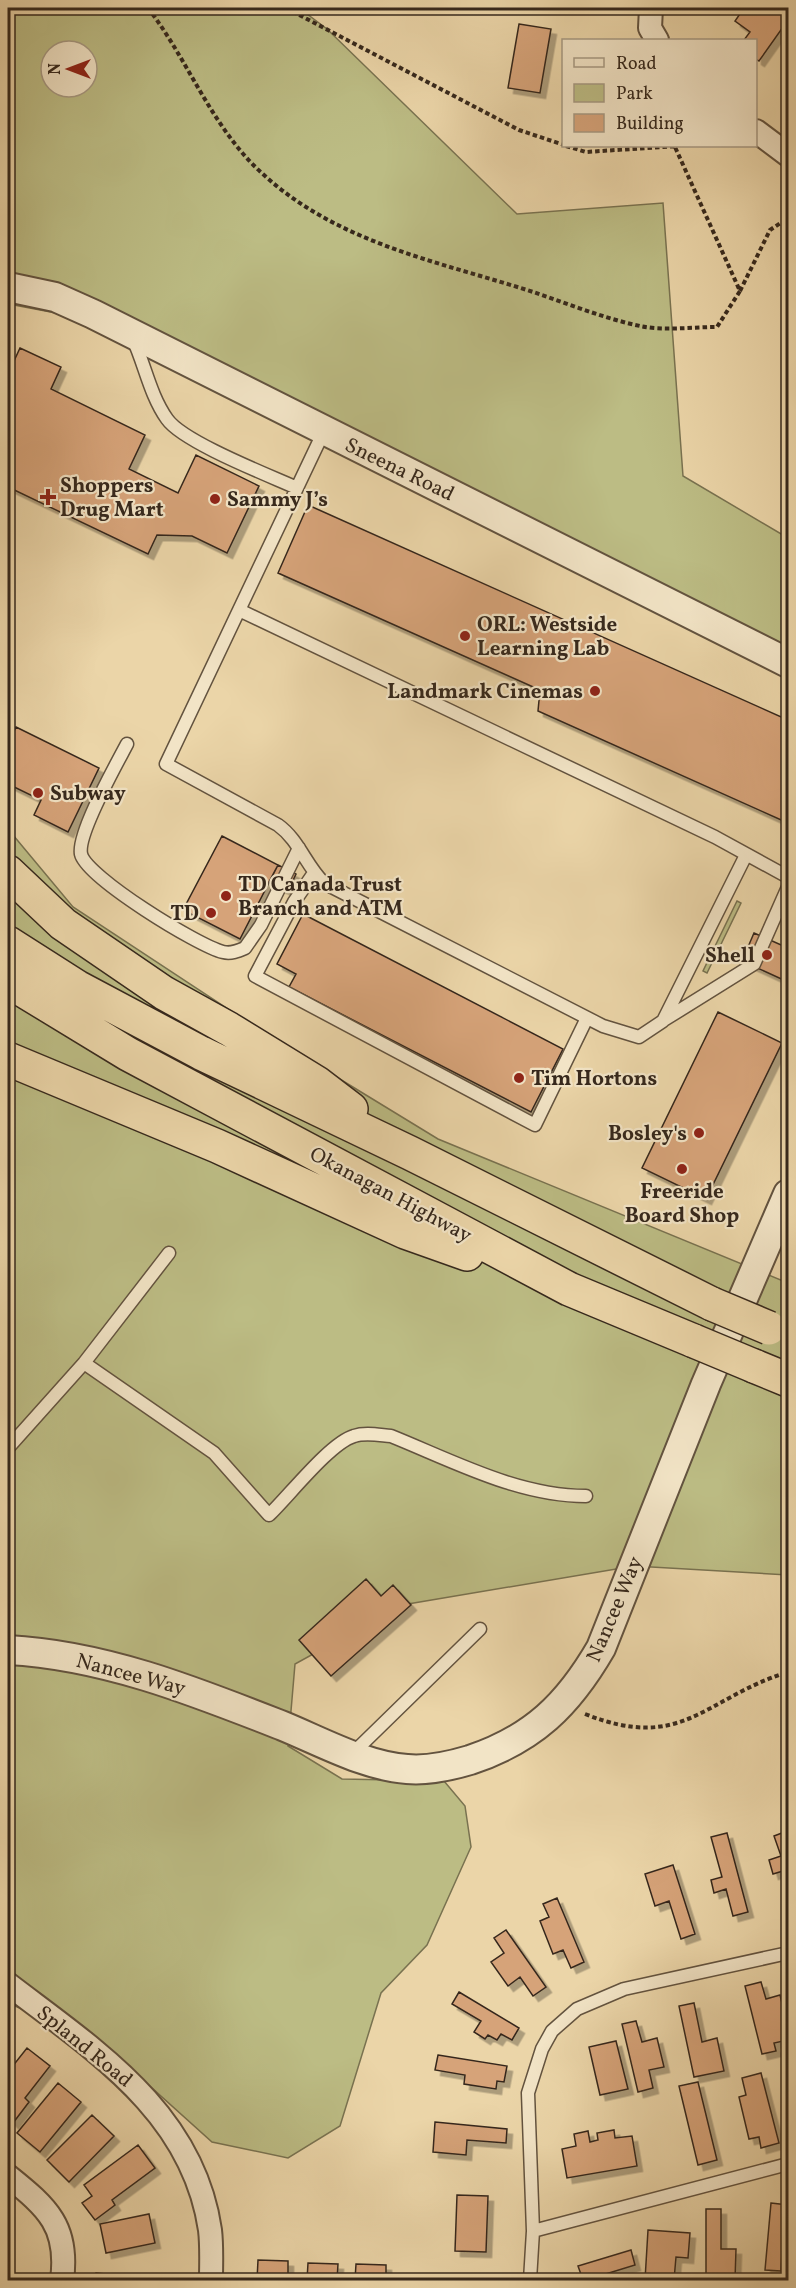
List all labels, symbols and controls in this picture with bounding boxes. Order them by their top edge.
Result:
north arrow [39,39,99,99]
legend [562,39,757,147]
text: Road [616,52,657,77]
text: N [45,63,67,75]
text: Park [616,82,653,107]
text: Building [616,112,684,137]
street label: Sneena Road [340,431,459,509]
place label: Shoppers Drug Mart [60,472,164,525]
place label: Sammy J’s [227,486,328,515]
marker: Shoppers Drug Mart [41,490,55,504]
marker: Sammy J’s [208,492,222,506]
place label: ORL: Westside Learning Lab [477,611,617,664]
marker: ORL: Westside Learning Lab [458,629,472,643]
place label: Landmark Cinemas [387,678,583,707]
marker: Landmark Cinemas [588,684,602,698]
place label: Subway [50,780,126,809]
marker: Subway [31,786,45,800]
place label: TD Canada Trust Branch and ATM [238,871,403,924]
marker: TD Canada Trust Branch and ATM [219,889,233,903]
place label: TD [170,900,199,929]
marker: TD [204,906,218,920]
place label: Shell [705,942,755,971]
marker: Shell [760,948,774,962]
place label: Tim Hortons [531,1065,657,1094]
marker: Tim Hortons [512,1071,526,1085]
place label: Bosley's [608,1120,687,1149]
marker: Bosley's [692,1126,706,1140]
street label: Okanagan Highway [304,1140,477,1251]
marker: Freeride Board Shop [675,1162,689,1176]
place label: Freeride Board Shop [625,1178,739,1231]
street label: Nancee Way [580,1552,651,1667]
street label: Nancee Way [73,1647,189,1704]
street label: Spland Road [30,1999,138,2095]

